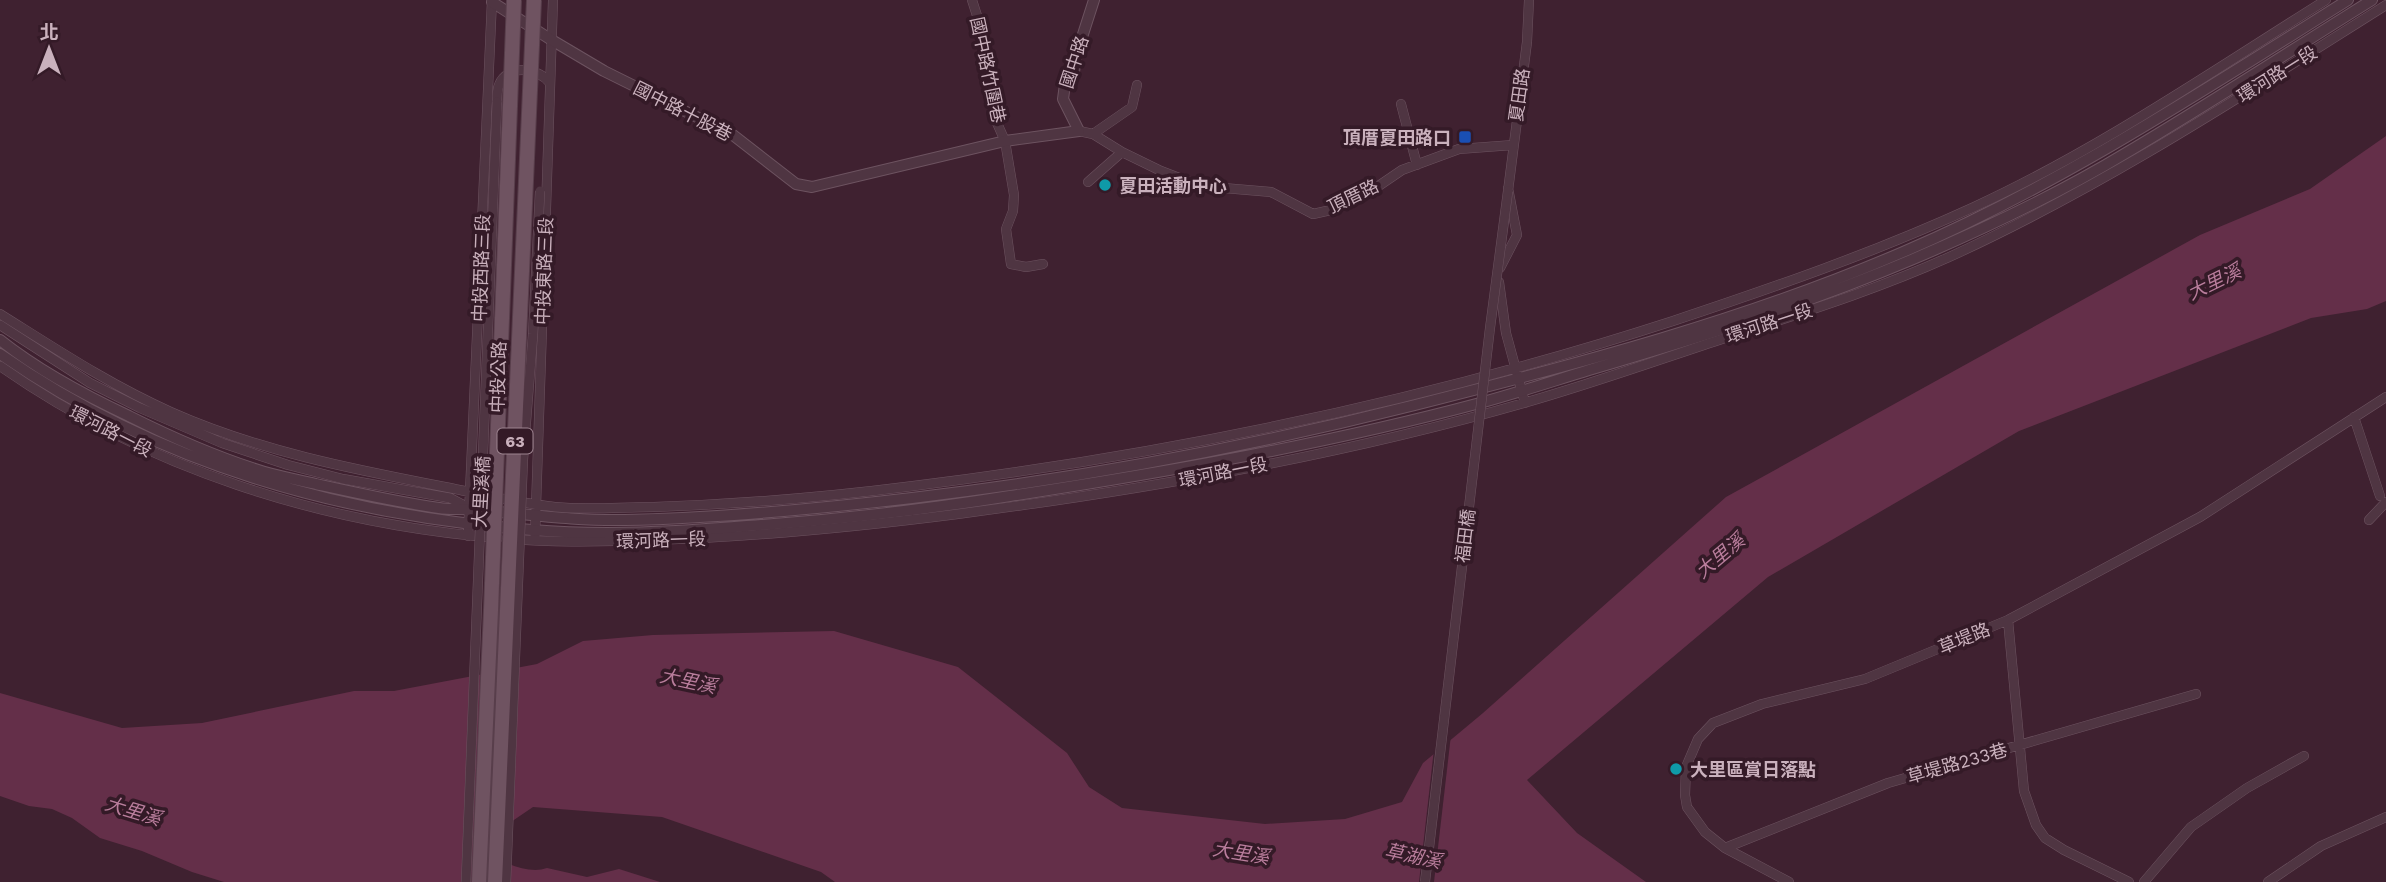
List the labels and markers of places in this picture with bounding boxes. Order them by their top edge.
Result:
place label: 頂厝夏田路口 [1343,127,1451,148]
marker: 頂厝夏田路口 [1457,129,1473,145]
place label: 夏田活動中心 [1119,175,1227,196]
marker: 夏田活動中心 [1097,177,1113,193]
place label: 大里區賞日落點 [1690,759,1816,780]
marker: 大里區賞日落點 [1668,761,1684,777]

